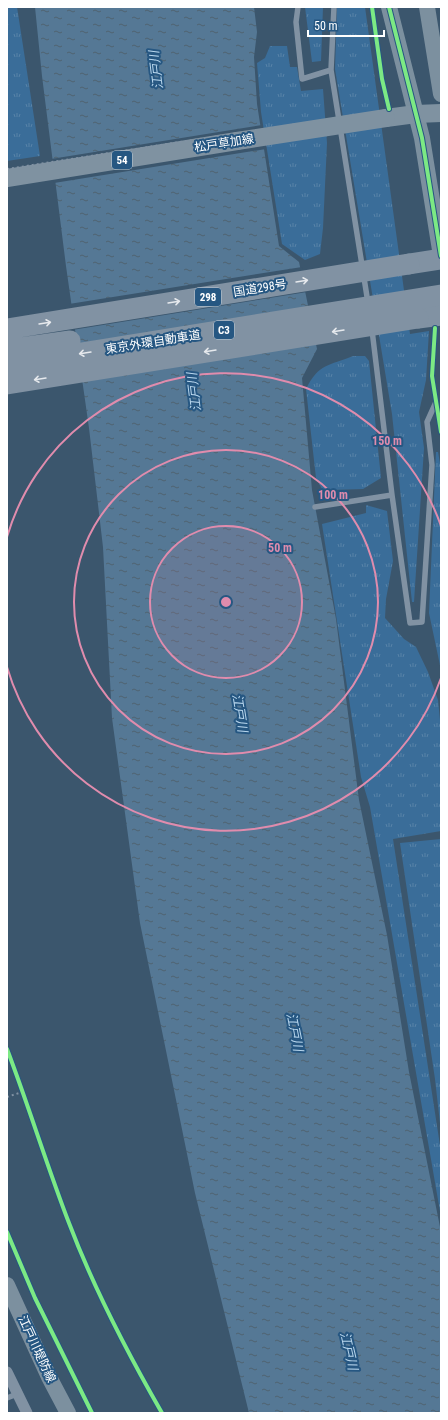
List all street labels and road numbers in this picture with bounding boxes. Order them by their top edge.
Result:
street label: 松戸草加線 [193,131,255,155]
road number: 54 [112,151,132,169]
street label: 国道298号 [232,277,288,299]
road number: 298 [195,288,221,306]
road number: C3 [214,321,234,339]
street label: 東京外環自動車道 [104,328,202,356]
street label: 江戸川堤防線 [15,1313,59,1385]

